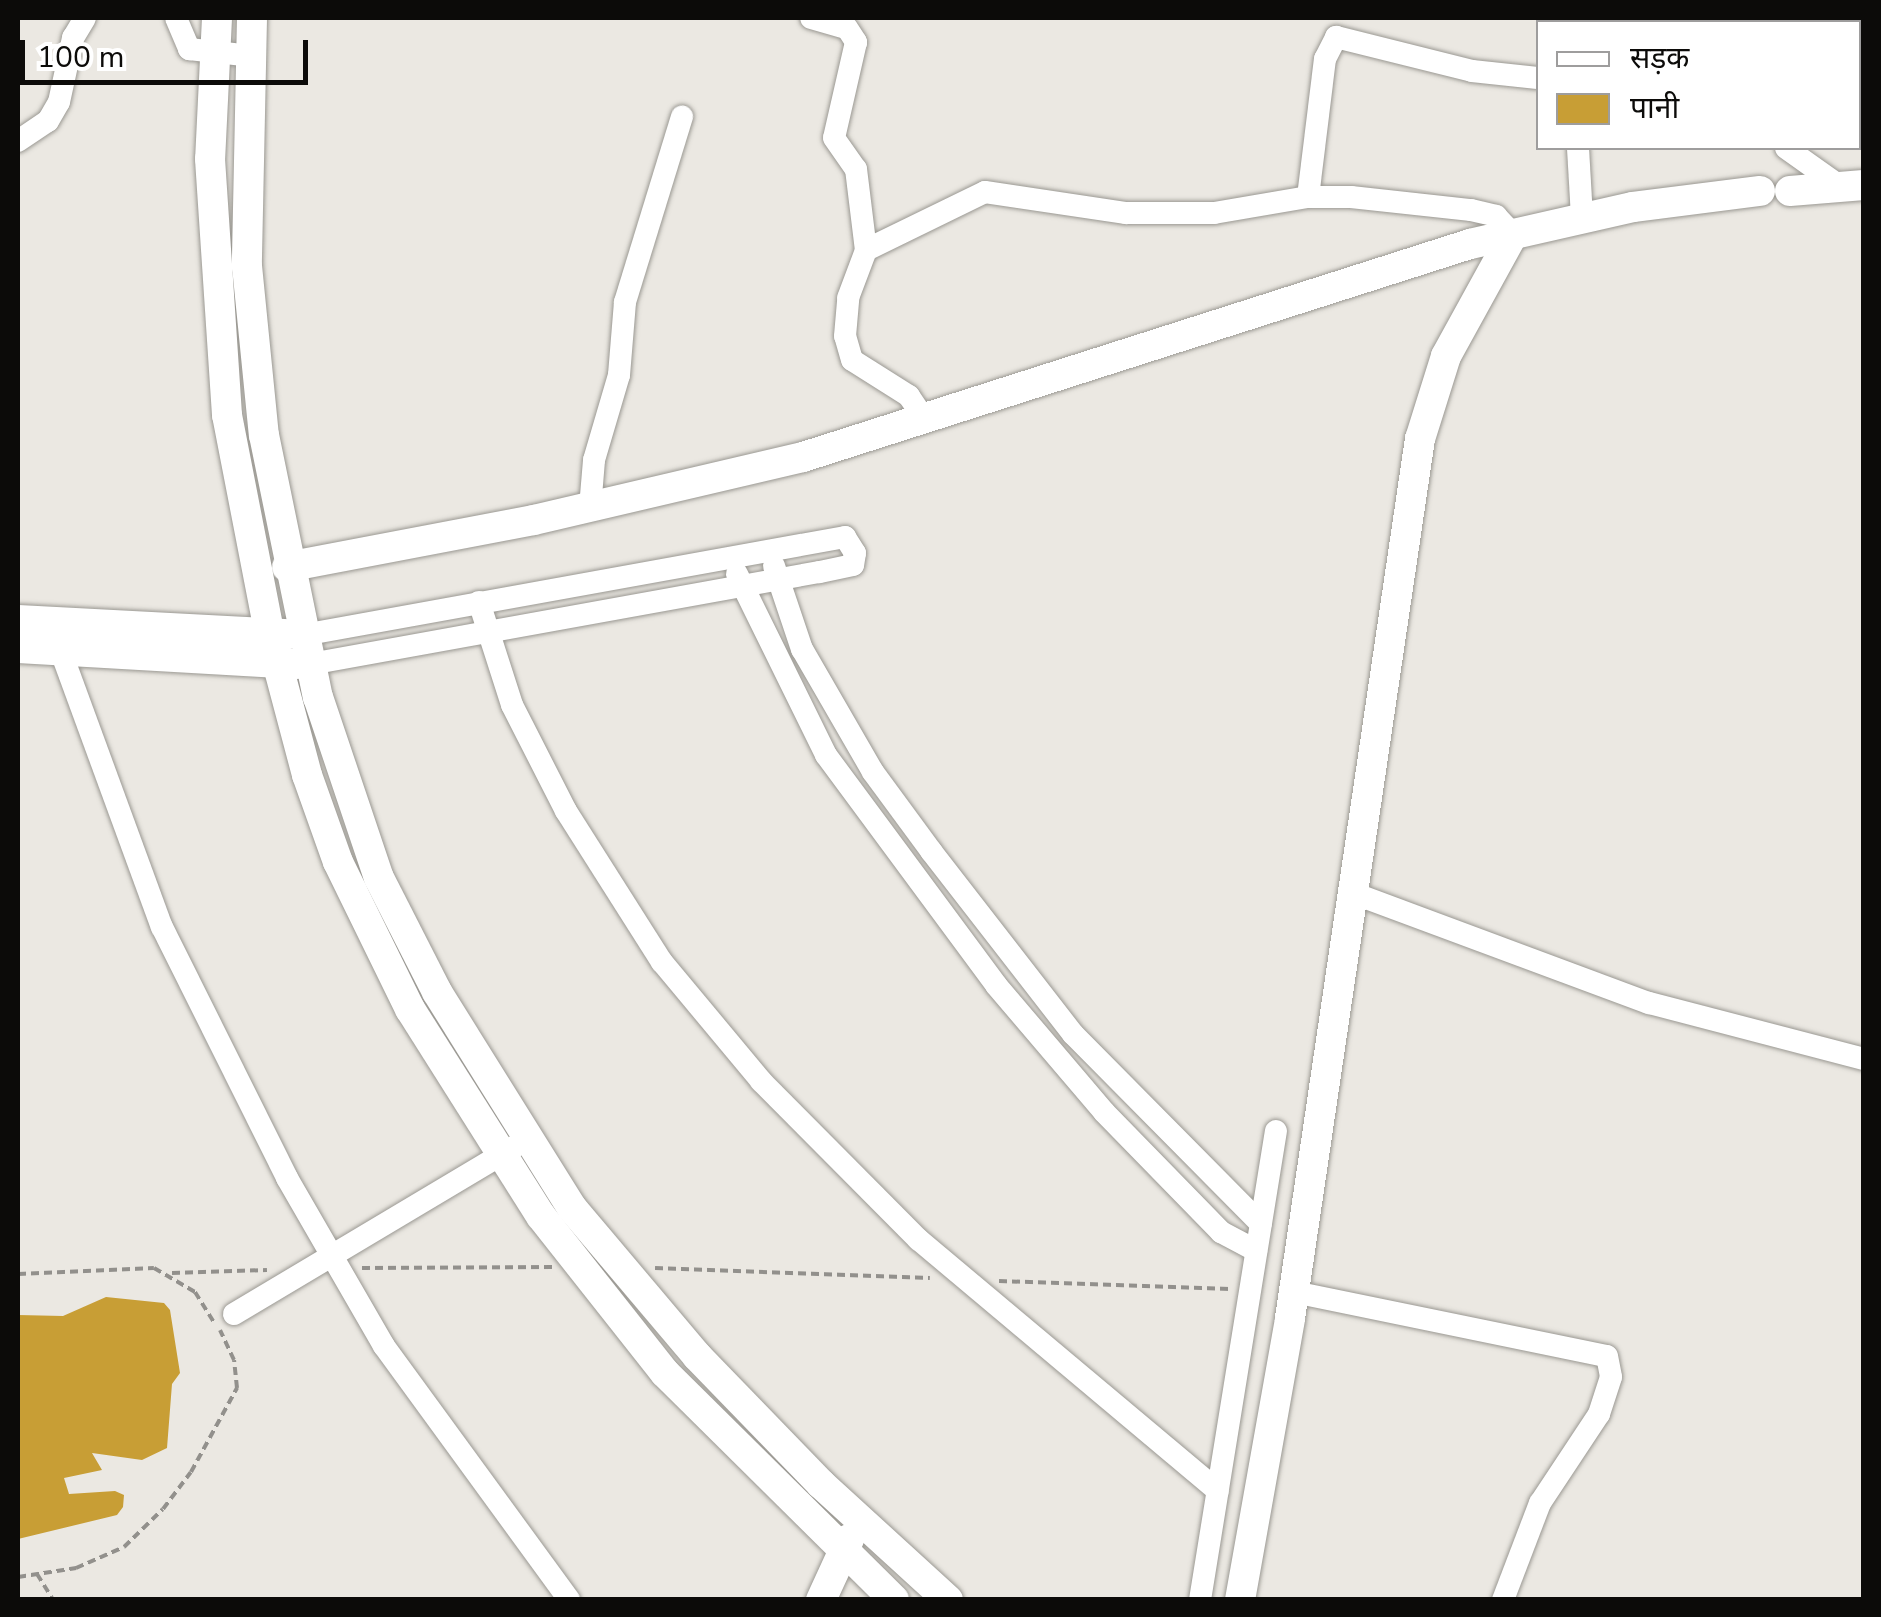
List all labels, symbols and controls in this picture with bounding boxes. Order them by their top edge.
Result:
scale bar [25,20,312,82]
legend [1536,20,1861,150]
text: 100 m [37,37,124,78]
text: सड़क [1630,38,1689,79]
text: पानी [1630,88,1679,129]

